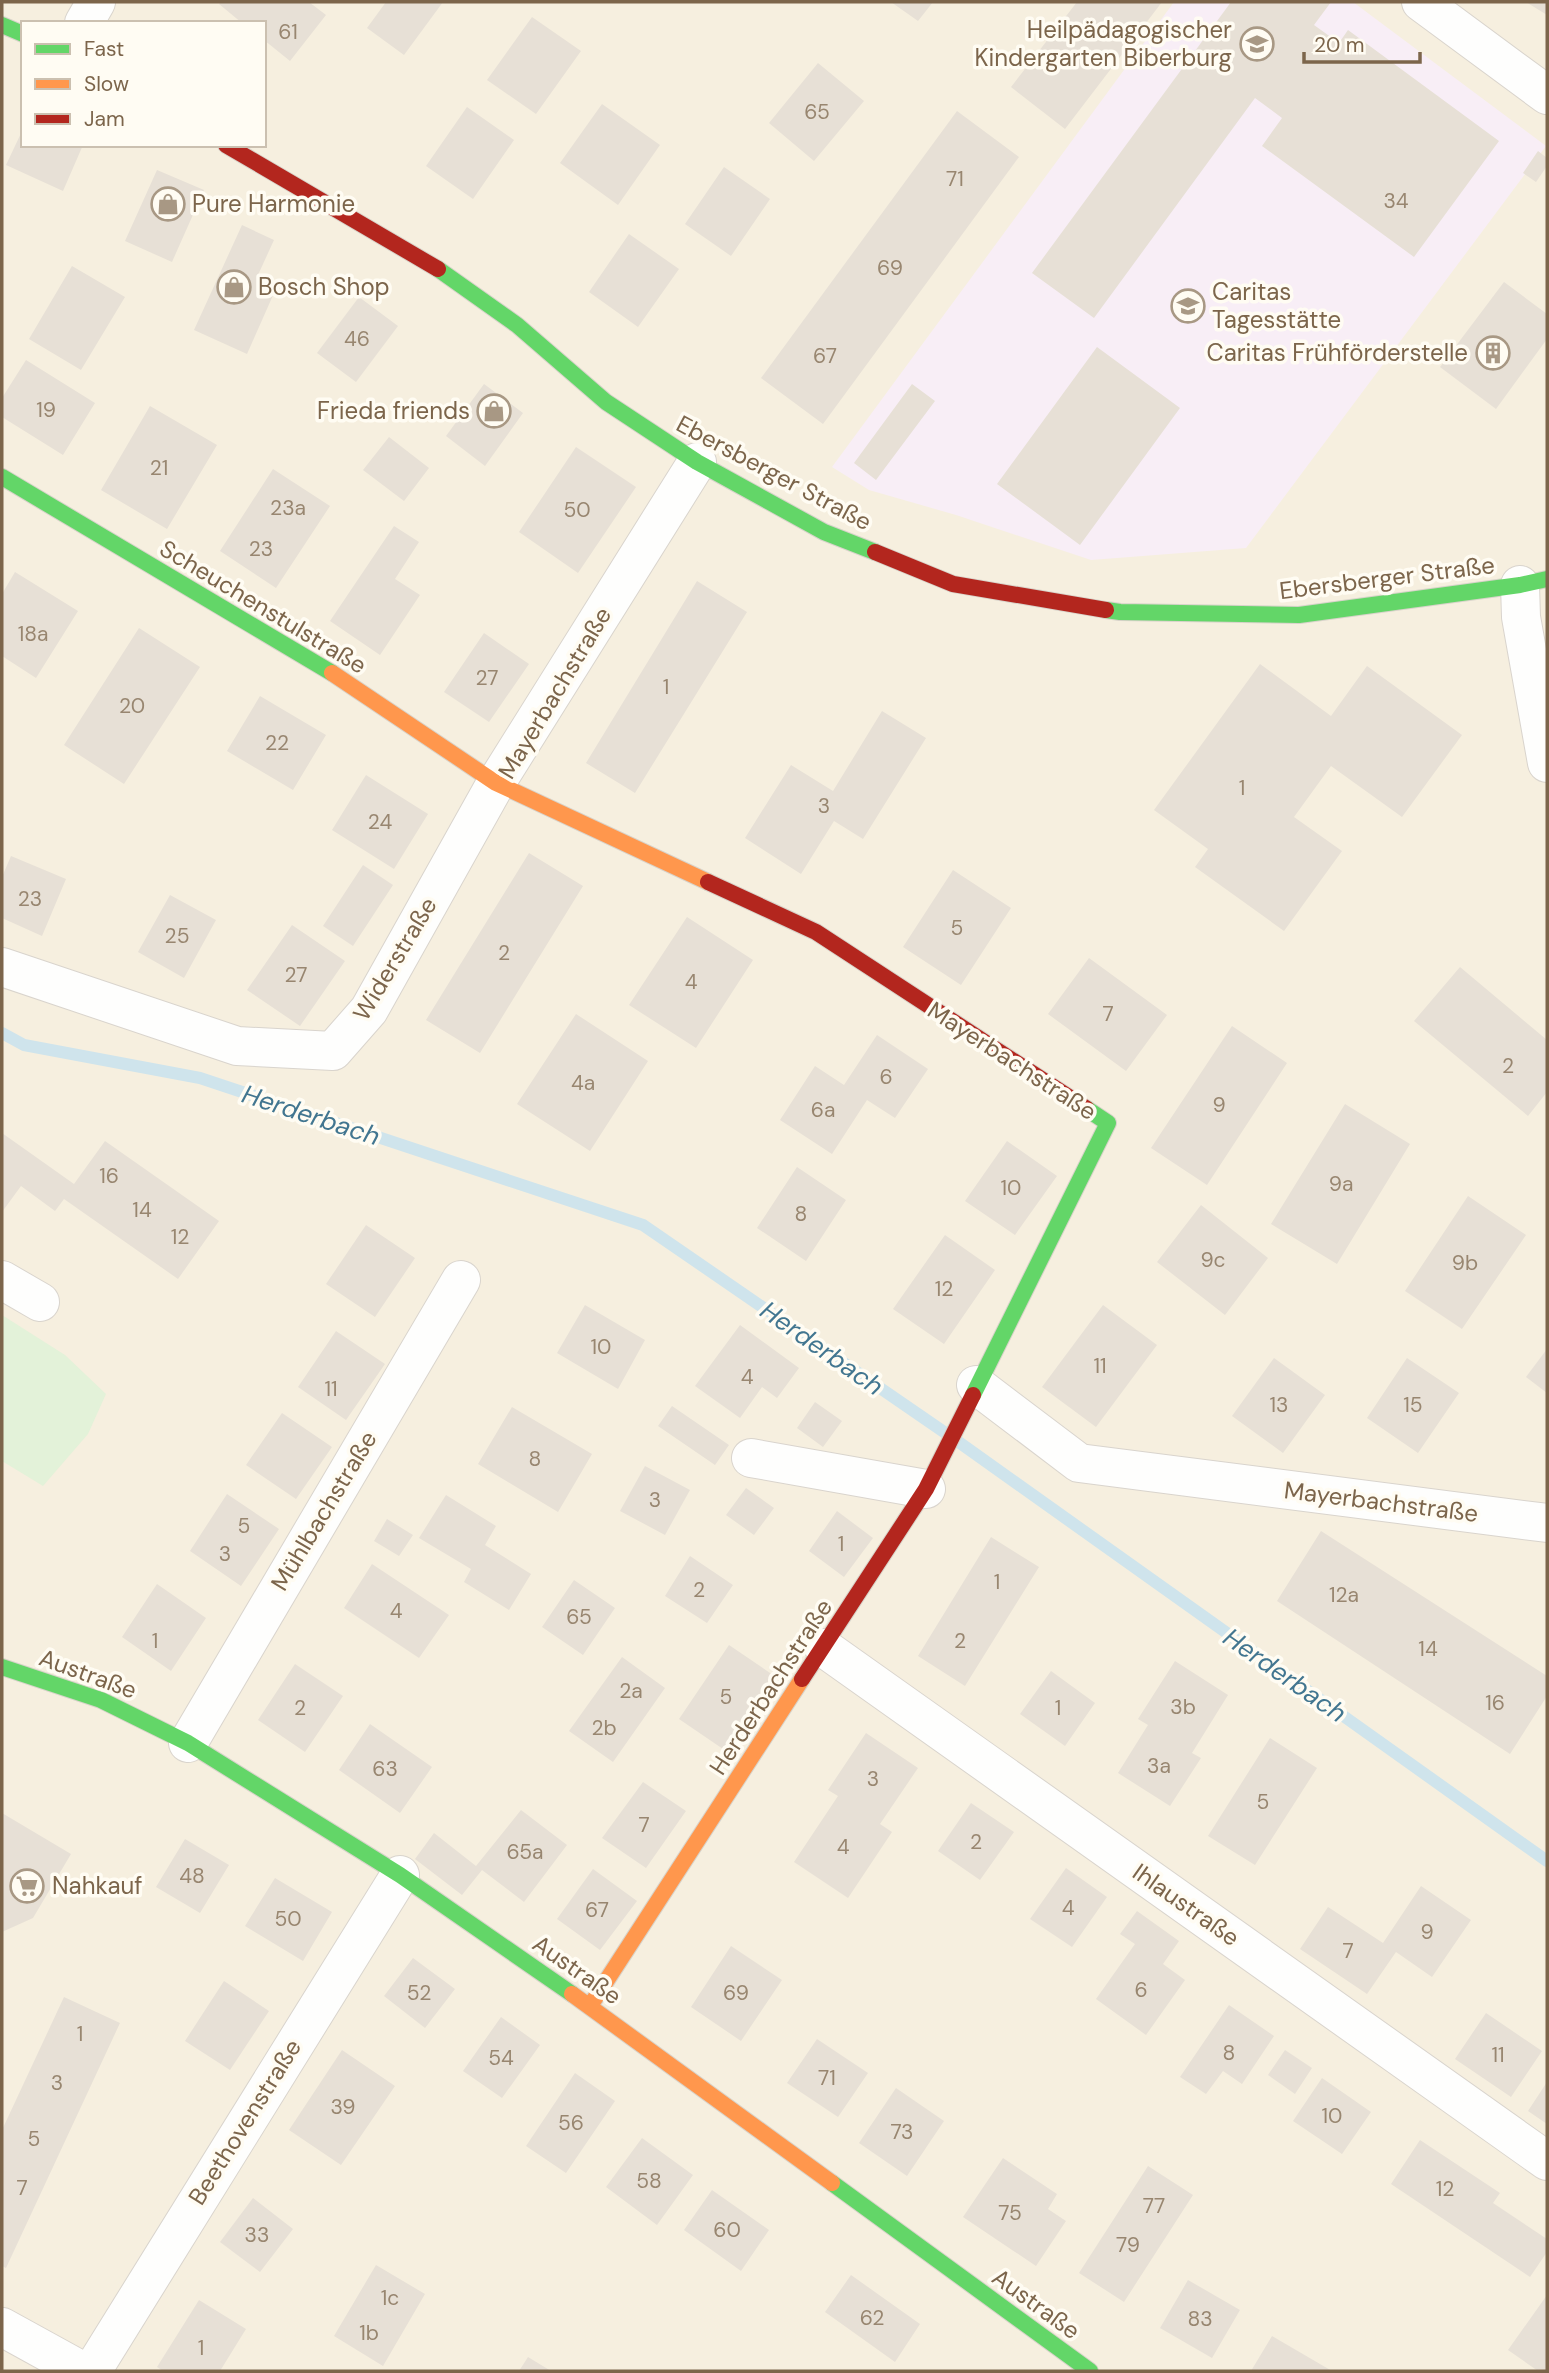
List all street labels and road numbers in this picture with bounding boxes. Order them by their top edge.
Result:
street label: Ebersberger Straße [671,408,877,537]
street label: Scheuchenstulstraße [154,533,372,681]
street label: Ebersberger Straße [1278,549,1496,606]
street label: Mayerbachstraße [491,601,618,784]
street label: Widerstraße [346,891,444,1026]
street label: Mayerbachstraße [922,994,1103,1127]
street label: Mühlbachstraße [264,1425,383,1596]
street label: Mayerbachstraße [1282,1474,1480,1529]
street label: Herderbachstraße [702,1593,839,1781]
street label: Austraße [35,1642,141,1705]
street label: Ihlaustraße [1127,1856,1246,1953]
street label: Austraße [527,1928,628,2011]
street label: Beethovenstraße [181,2033,308,2210]
street label: Austraße [986,2261,1086,2346]

